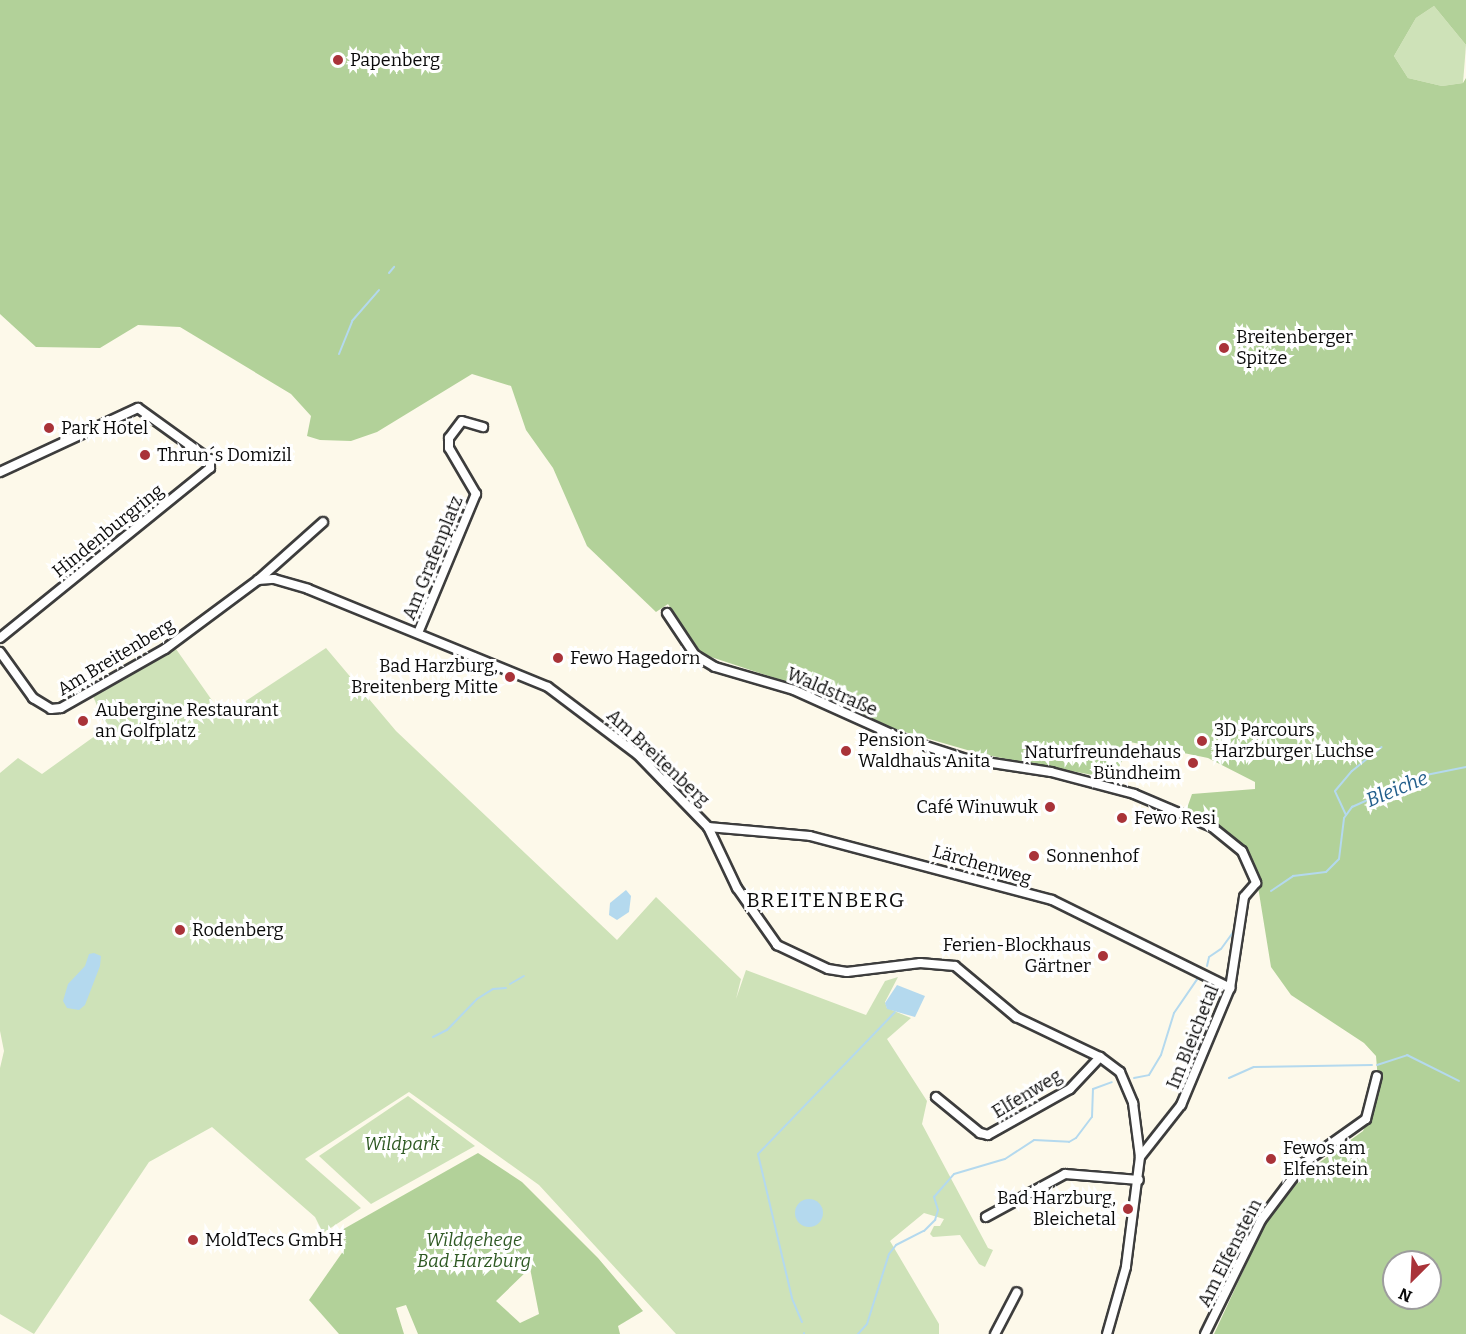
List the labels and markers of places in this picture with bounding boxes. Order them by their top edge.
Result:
place label: Papenberg [350,49,440,71]
marker: Papenberg [331,53,345,67]
place label: Breitenberger Spitze [1236,327,1353,370]
marker: Breitenberger Spitze [1217,341,1231,355]
place label: Park Hotel [61,417,148,439]
marker: Park Hotel [42,421,56,435]
place label: Thrun´s Domizil [157,444,292,466]
marker: Thrun´s Domizil [138,448,152,462]
place label: Fewo Hagedorn [570,647,700,669]
marker: Fewo Hagedorn [551,651,565,665]
place label: Bad Harzburg, Breitenberg Mitte [351,656,498,698]
marker: Bad Harzburg, Breitenberg Mitte [503,670,517,684]
place label: Aubergine Restaurant an Golfplatz [95,700,279,742]
marker: Aubergine Restaurant an Golfplatz [76,714,90,728]
place label: 3D Parcours Harzburger Luchse [1214,720,1374,762]
place label: Pension Waldhaus Anita [858,730,990,772]
marker: 3D Parcours Harzburger Luchse [1195,734,1209,748]
place label: Naturfreundehaus Bündheim [1024,742,1181,784]
marker: Pension Waldhaus Anita [839,744,853,758]
marker: Naturfreundehaus Bündheim [1186,756,1200,770]
place label: Café Winuwuk [916,796,1038,818]
marker: Café Winuwuk [1043,800,1057,814]
place label: Fewo Resi [1134,807,1216,829]
marker: Fewo Resi [1115,811,1129,825]
place label: Sonnenhof [1046,845,1139,867]
marker: Sonnenhof [1027,849,1041,863]
place label: Rodenberg [192,919,284,941]
marker: Rodenberg [173,923,187,937]
place label: Ferien-Blockhaus Gärtner [943,935,1091,978]
marker: Ferien-Blockhaus Gärtner [1096,949,1110,963]
place label: Fewos am Elfenstein [1283,1138,1368,1180]
marker: Fewos am Elfenstein [1264,1152,1278,1166]
place label: Bad Harzburg, Bleichetal [997,1188,1116,1230]
marker: Bad Harzburg, Bleichetal [1121,1202,1135,1216]
place label: MoldTecs GmbH [205,1229,343,1251]
marker: MoldTecs GmbH [186,1233,200,1247]

